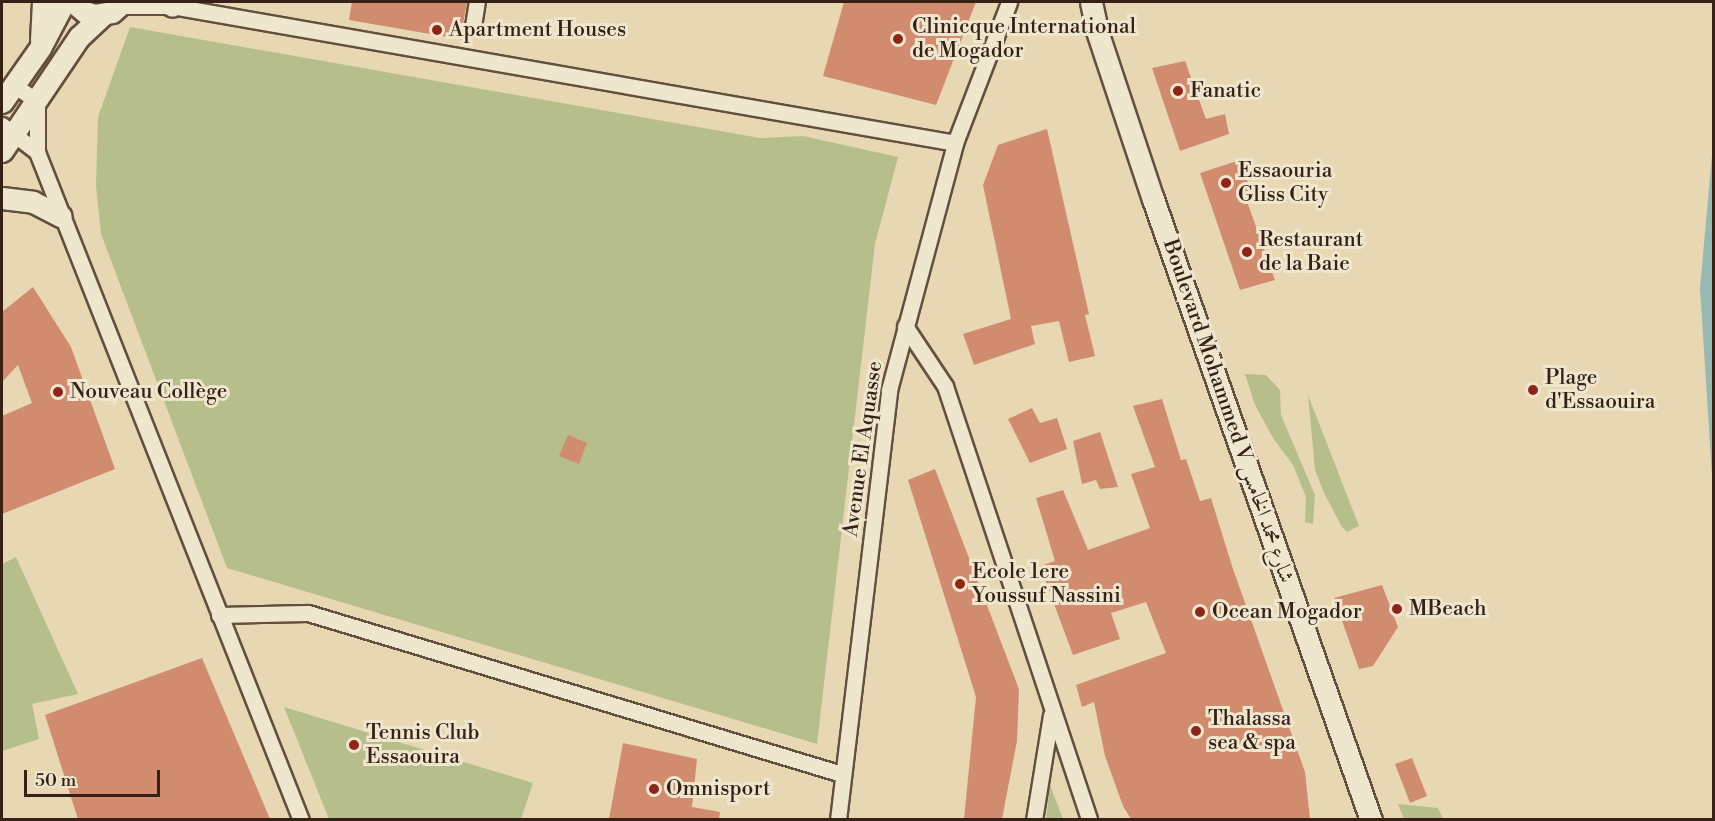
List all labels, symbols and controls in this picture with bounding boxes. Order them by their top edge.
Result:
place label: Clinicque International de Mogador [912,14,1136,64]
place label: Apartment Houses [449,17,626,43]
marker: Apartment Houses [430,23,444,37]
marker: Clinicque International de Mogador [889,30,907,48]
place label: Fanatic [1190,78,1261,104]
marker: Fanatic [1171,84,1185,98]
place label: Essaouria Gliss City [1238,158,1332,208]
marker: Essaouria Gliss City [1219,176,1233,190]
place label: Restaurant de la Baie [1259,227,1363,277]
street label: Boulevard Mohammed V شارع محمد الخامس [1157,236,1299,586]
marker: Restaurant de la Baie [1240,245,1254,259]
street label: Avenue El Aquasse [838,359,888,539]
place label: Plage d'Essaouira [1545,365,1655,415]
place label: Nouveau Collège [70,379,227,405]
marker: Plage d'Essaouira [1526,383,1540,397]
marker: Nouveau Collège [51,385,65,399]
place label: Ecole 1ere Youssuf Nassini [972,559,1121,609]
marker: Ecole 1ere Youssuf Nassini [953,577,967,591]
place label: MBeach [1409,596,1487,622]
place label: Ocean Mogador [1212,599,1362,625]
marker: MBeach [1390,602,1404,616]
marker: Ocean Mogador [1193,605,1207,619]
place label: Thalassa sea & spa [1208,706,1296,756]
place label: Tennis Club Essaouira [366,720,480,770]
marker: Thalassa sea & spa [1189,724,1203,738]
marker: Tennis Club Essaouira [347,738,361,752]
scale bar [27,758,164,796]
text: 50 m [35,769,76,792]
place label: Omnisport [666,776,770,802]
marker: Omnisport [647,782,661,796]

